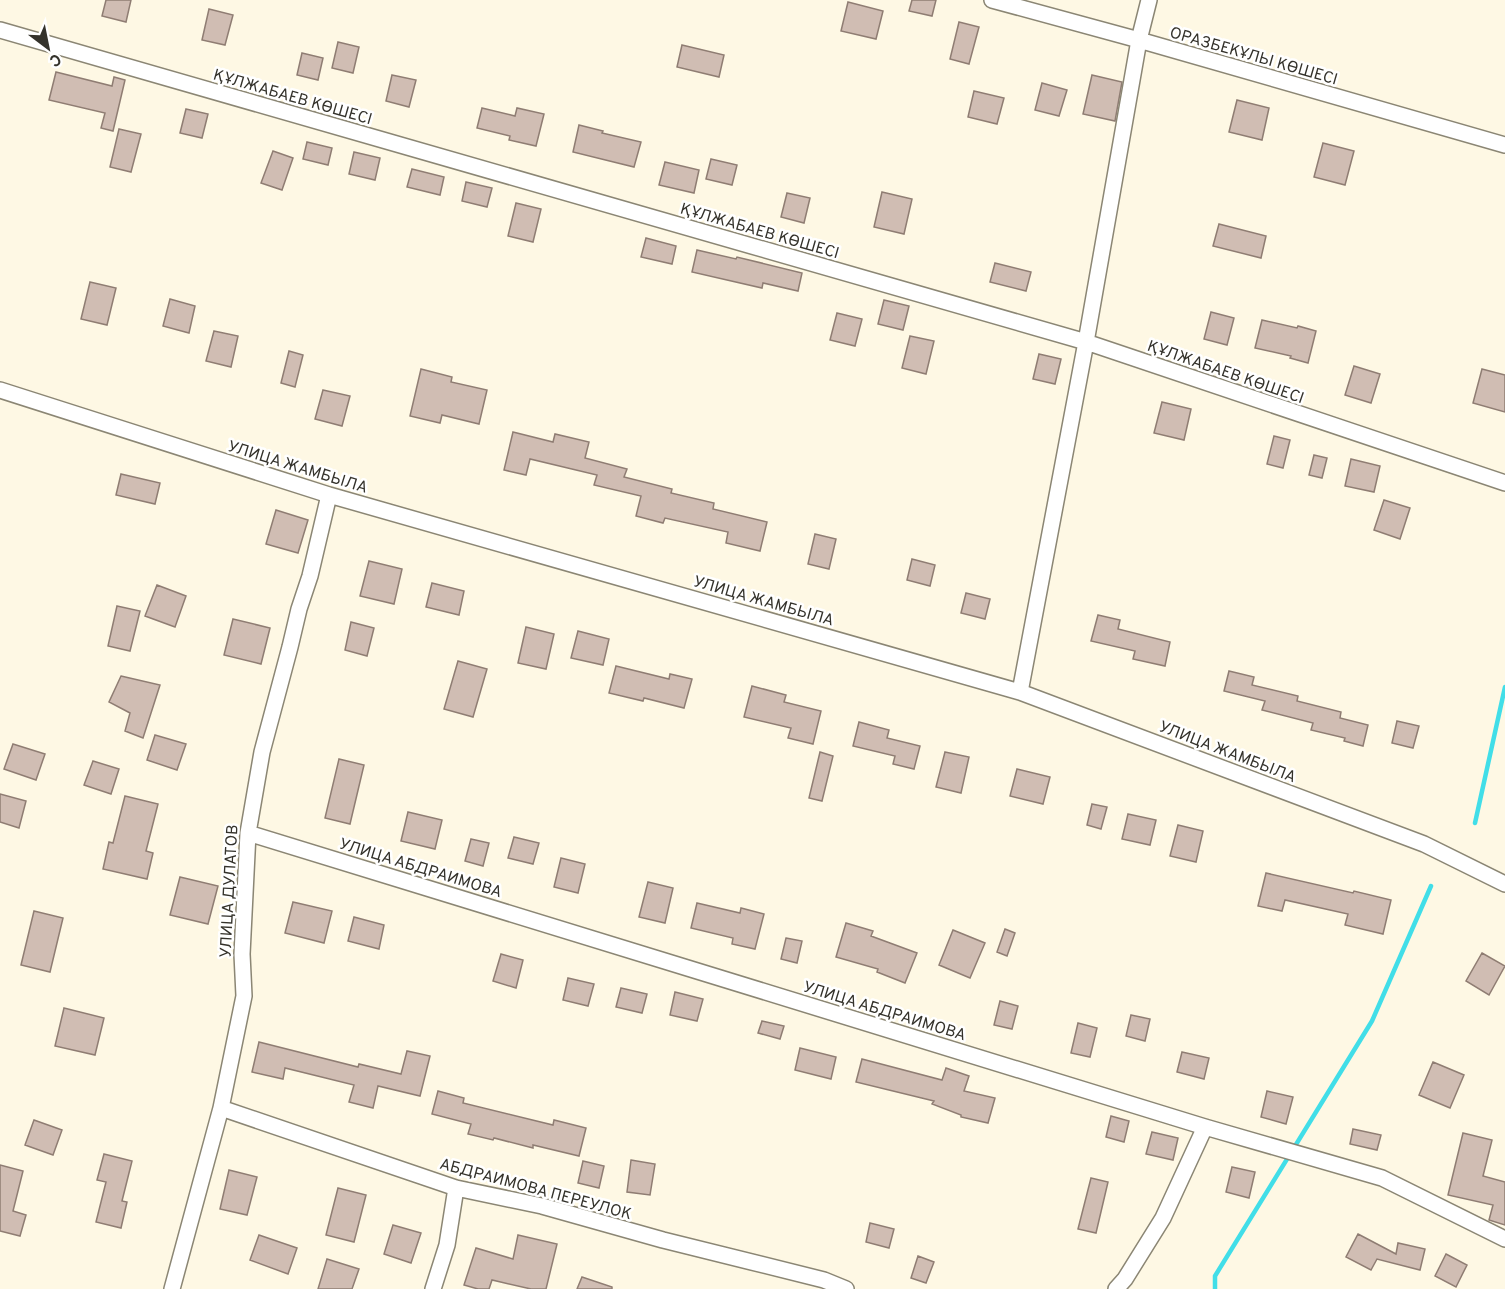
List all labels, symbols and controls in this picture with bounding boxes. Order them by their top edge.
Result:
north arrow [18,18,78,78]
street label: ОРАЗБЕКҰЛЫ КӨШЕСІ [1167,23,1340,91]
text: С [45,48,65,70]
street label: ҚҰЛЖАБАЕВ КӨШЕСІ [211,66,374,130]
street label: ҚҰЛЖАБАЕВ КӨШЕСІ [678,200,841,264]
street label: ҚҰЛЖАБАЕВ КӨШЕСІ [1144,337,1306,409]
street label: УЛИЦА ЖАМБЫЛА [225,437,370,499]
street label: УЛИЦА ЖАМБЫЛА [691,572,836,632]
street label: УЛИЦА ЖАМБЫЛА [1156,717,1299,788]
street label: УЛИЦА ДУЛАТОВ [217,824,243,958]
street label: УЛИЦА АБДРАИМОВА [337,835,504,903]
street label: УЛИЦА АБДРАИМОВА [801,978,968,1046]
street label: АБДРАИМОВА ПЕРЕУЛОК [437,1155,634,1225]

